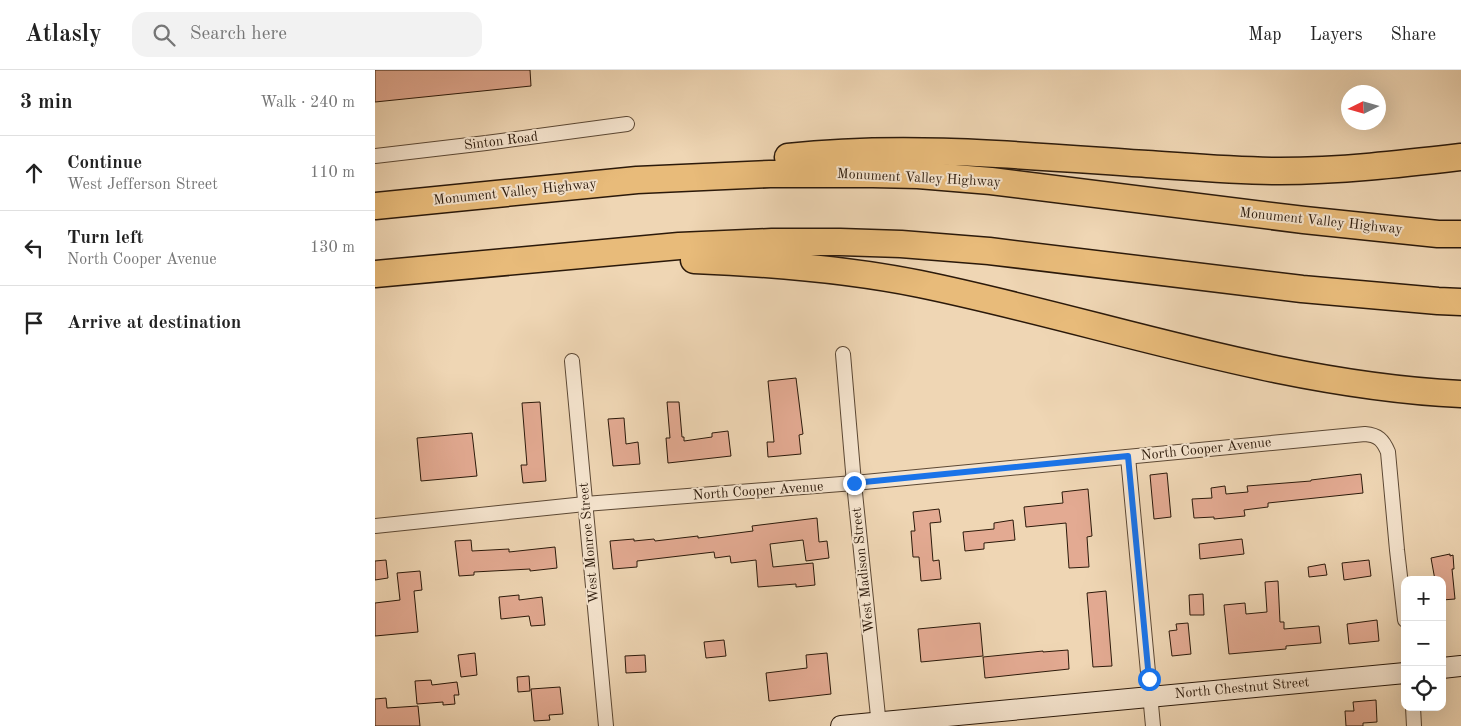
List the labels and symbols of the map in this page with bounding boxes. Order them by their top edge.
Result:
north arrow [1341,85,1386,130]
street label: Sinton Road [463,130,539,152]
street label: Monument Valley Highway [837,167,1002,189]
street label: Monument Valley Highway [433,176,598,208]
street label: Monument Valley Highway [1239,205,1404,237]
street label: North Cooper Avenue [1140,435,1272,463]
route end [843,472,866,495]
street label: North Cooper Avenue [692,479,824,503]
street label: West Monroe Street [577,482,601,604]
street label: West Madison Street [849,506,877,634]
route start [1138,668,1161,691]
street label: North Chestnut Street [1174,675,1310,701]

